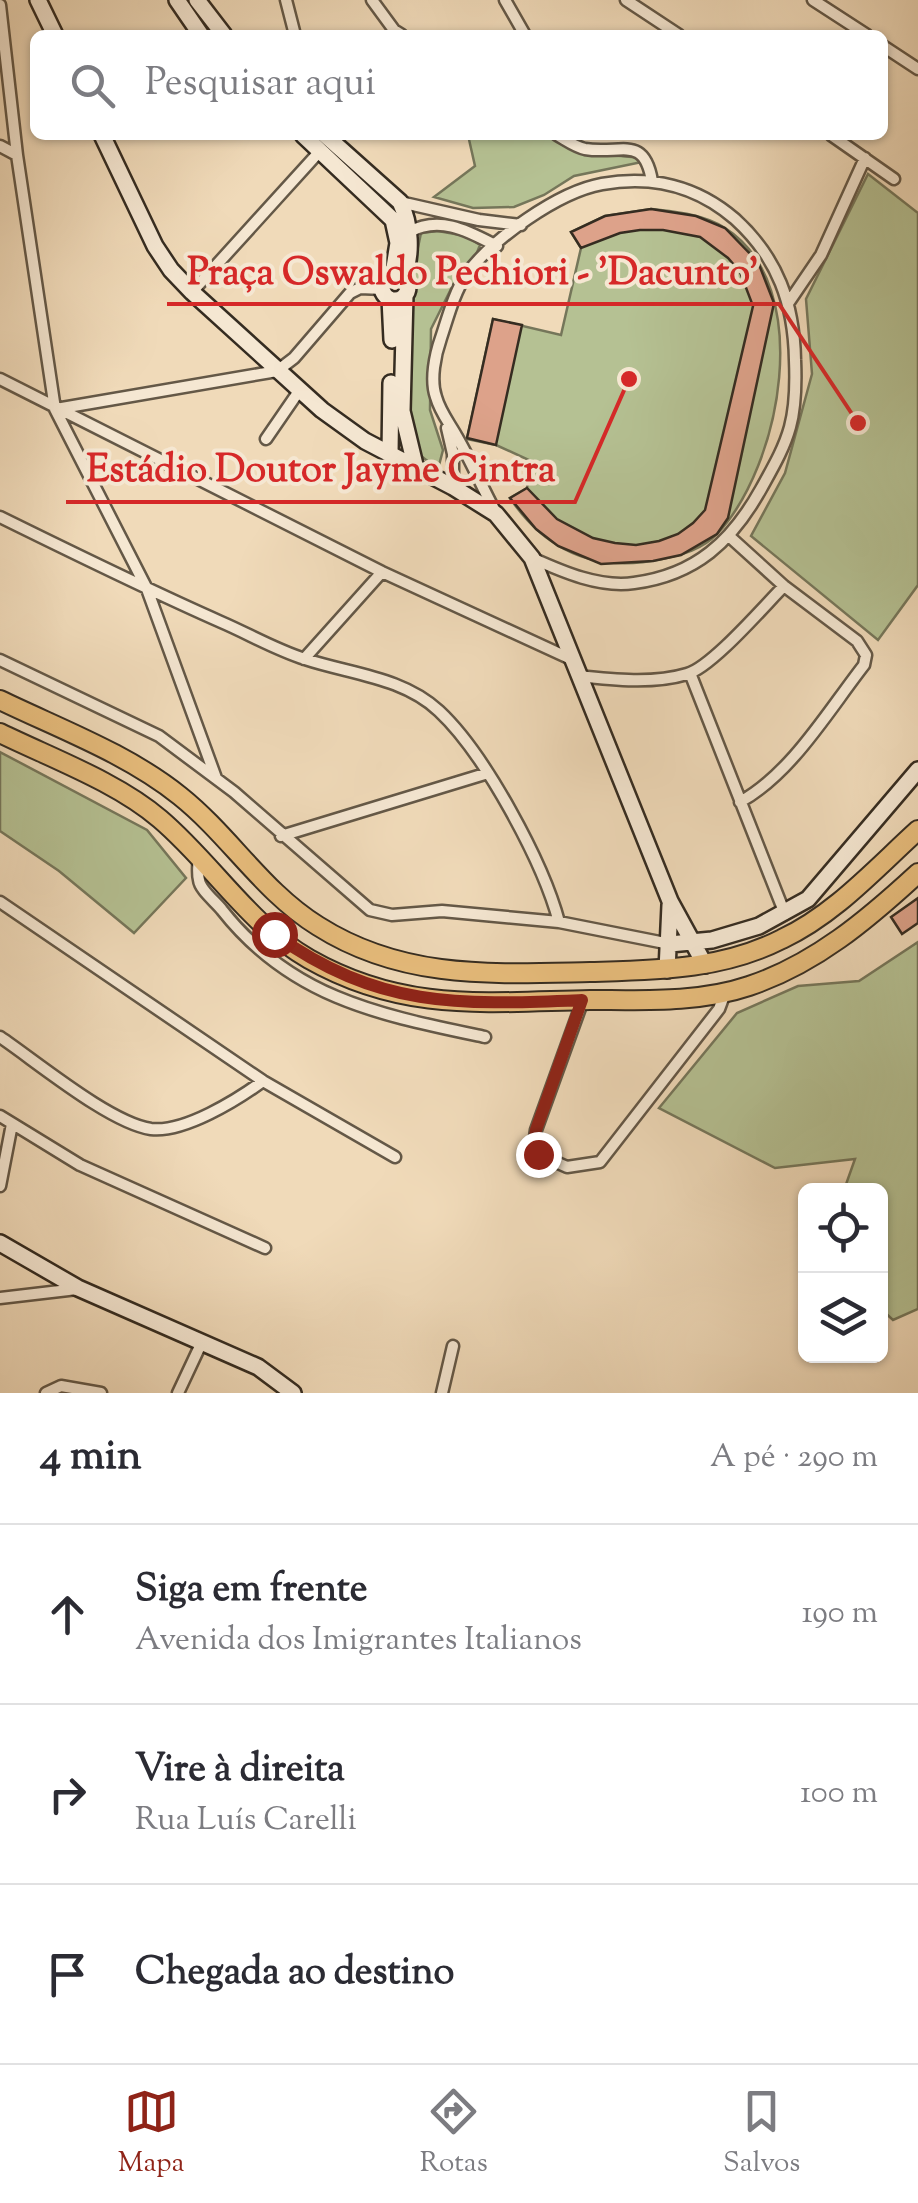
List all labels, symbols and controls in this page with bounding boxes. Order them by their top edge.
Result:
search box [30,30,888,140]
icon: search [65,58,120,113]
text: Pesquisar aqui [145,58,376,112]
callout: Praça Oswaldo Pechiori - 'Dacunto' [167,236,779,304]
text: Praça Oswaldo Pechiori - 'Dacunto' [187,248,759,302]
callout: Estádio Doutor Jayme Cintra [66,434,575,502]
text: Estádio Doutor Jayme Cintra [86,445,556,499]
route start [252,912,298,958]
route end [516,1132,562,1178]
map controls [798,1183,888,1363]
button: locate [798,1183,888,1273]
button: layers [798,1273,888,1363]
text: 4 min [40,1428,142,1488]
text: A pé · 290 m [710,1435,878,1481]
text: Siga em frente [135,1564,368,1618]
icon: ahead [40,1587,95,1642]
text: 190 m [802,1591,878,1637]
text: Avenida dos Imigrantes Italianos [135,1618,582,1664]
text: Vire à direita [135,1744,345,1798]
icon: right [40,1767,95,1822]
text: 100 m [800,1771,878,1817]
text: Rua Luís Carelli [135,1798,357,1844]
icon: arrive [40,1947,95,2002]
text: Chegada ao destino [135,1947,454,2001]
tab: Mapa [118,2084,184,2184]
tab: Rotas [420,2084,488,2184]
tab: Salvos [723,2084,800,2184]

